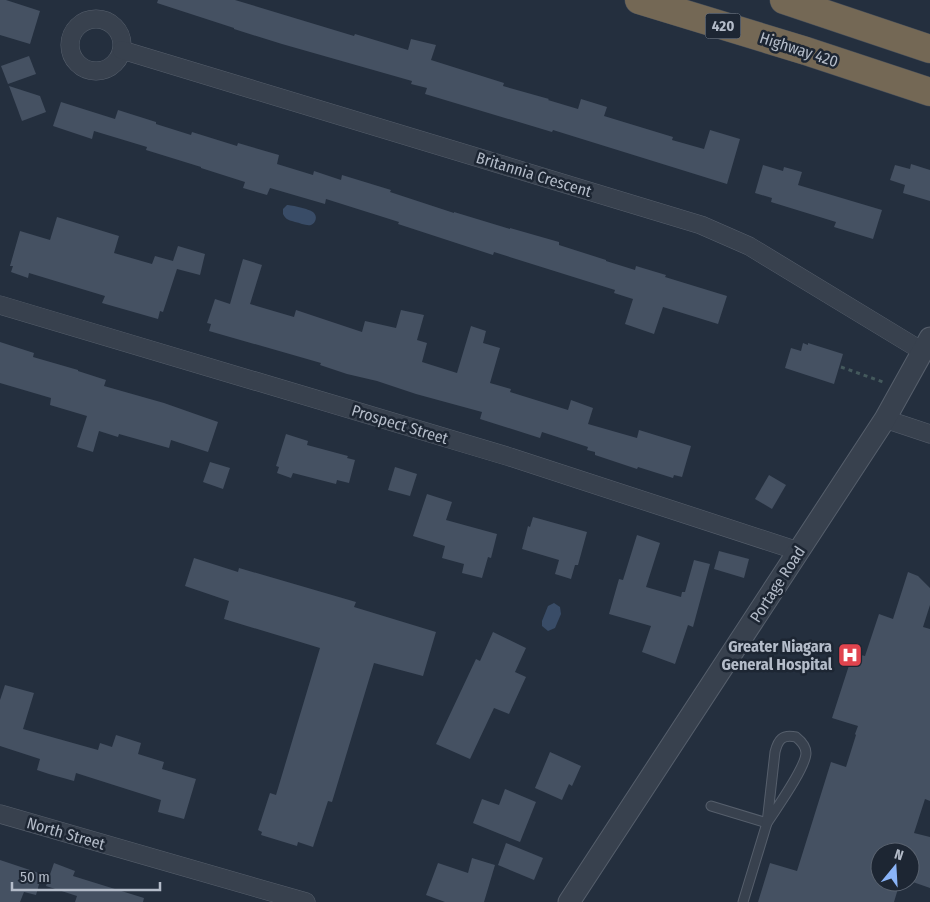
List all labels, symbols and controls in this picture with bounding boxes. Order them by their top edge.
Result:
road number: 420 [706,14,740,38]
street label: Highway 420 [757,28,840,71]
street label: Britannia Crescent [474,148,595,201]
street label: Prospect Street [349,401,451,448]
street label: Portage Road [746,543,809,626]
place label: Greater Niagara General Hospital [721,637,833,674]
hospital icon: Greater Niagara General Hospital [837,642,863,668]
street label: North Street [25,813,108,854]
north arrow [870,842,920,892]
text: N [892,846,905,864]
scale bar [12,860,160,892]
text: 50 m [20,868,50,886]

